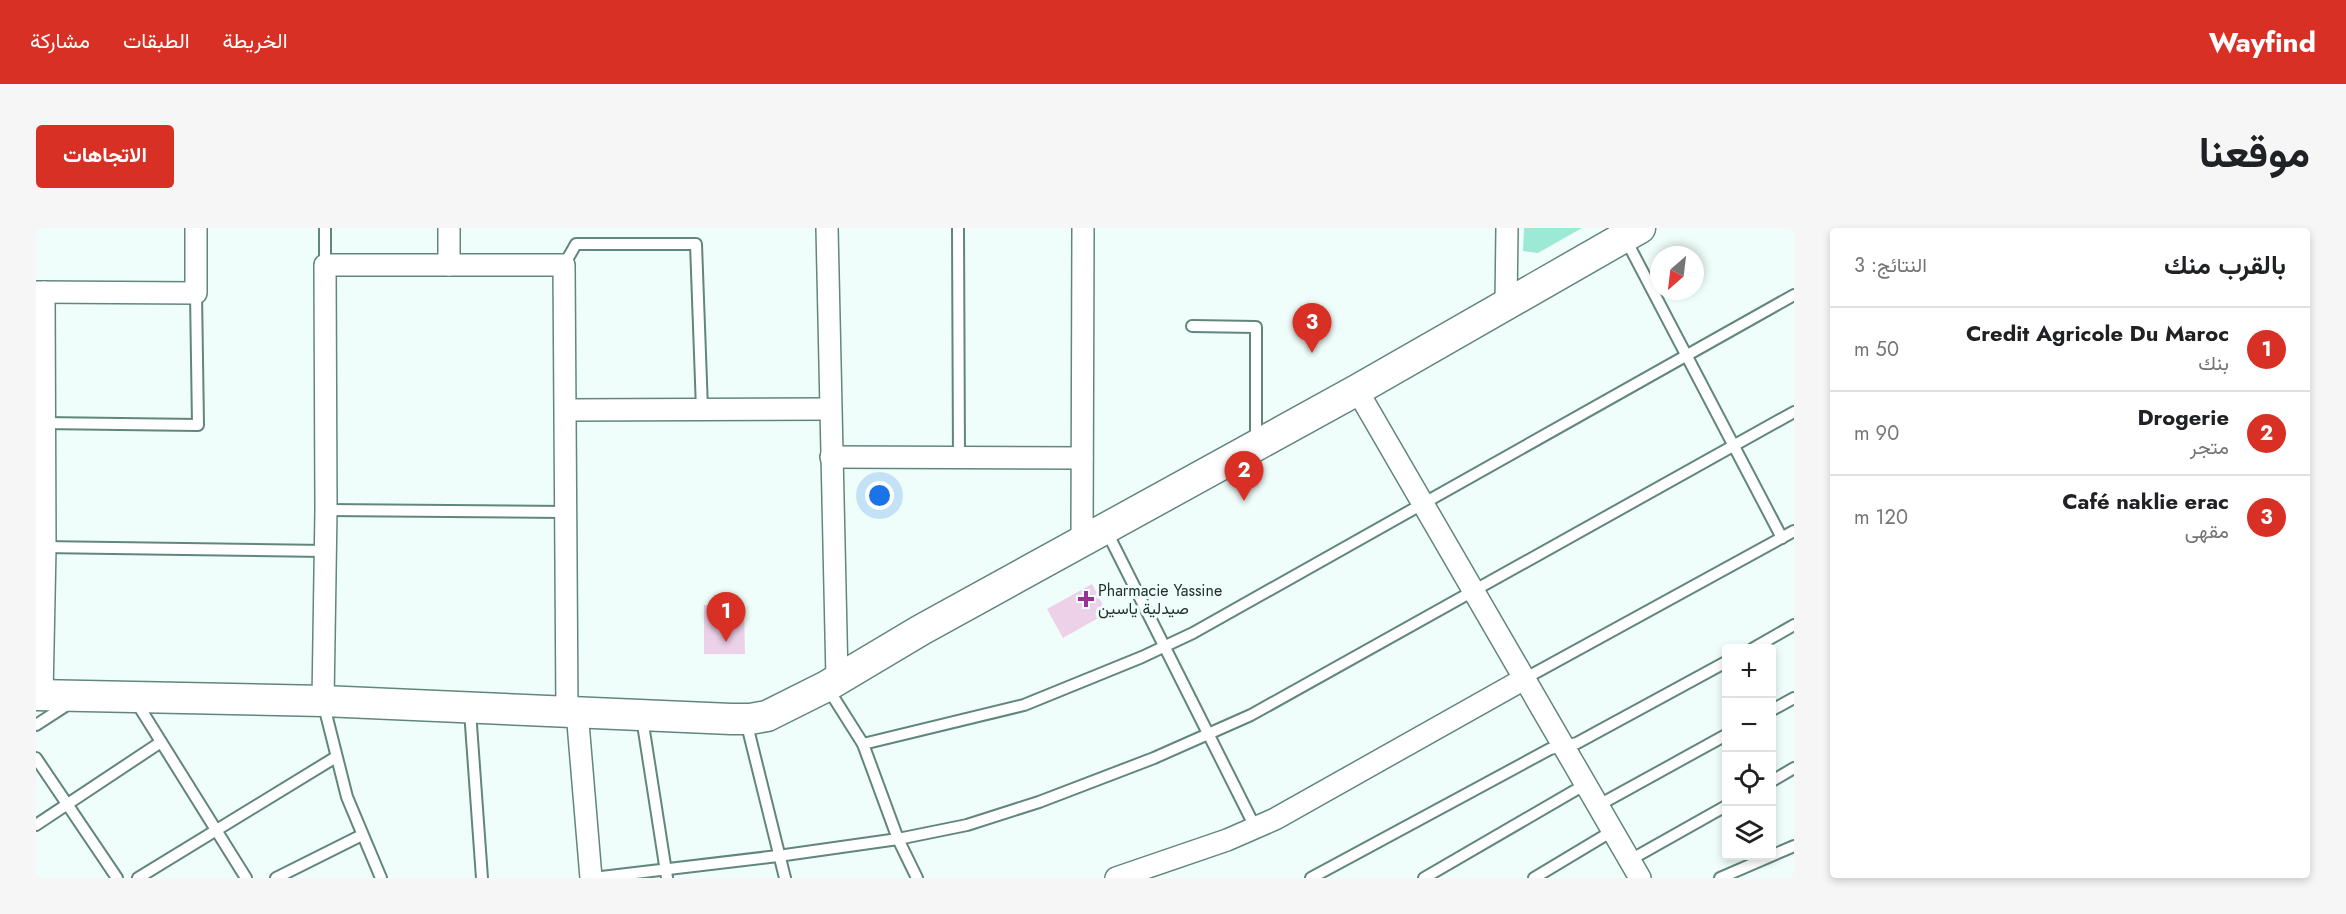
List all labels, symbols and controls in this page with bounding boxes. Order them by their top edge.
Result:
text: Wayfind [2209,22,2316,63]
text: مشاركة [30,26,90,56]
text: الطبقات [123,26,190,56]
text: الخريطة [223,26,288,56]
text: موقعنا [2199,122,2310,183]
button: الاتجاهات [36,125,174,188]
north arrow [1650,246,1704,300]
text: بالقرب منك [2164,246,2286,284]
text: النتائج: 3 [1854,251,1927,280]
pin: 3 [1292,304,1332,353]
text: Credit Agricole Du Maroc [1966,317,2229,349]
text: 50 m [1854,335,1899,364]
text: 1 [2261,335,2272,364]
text: بنك [2198,349,2229,378]
text: Drogerie [2137,401,2229,433]
text: 90 m [1854,419,1899,448]
text: 2 [2260,419,2273,448]
text: متجر [2190,433,2229,462]
pin: 2 [1224,452,1264,501]
your location [865,481,894,510]
text: Café naklie erac [2062,485,2229,517]
text: 120 m [1854,503,1908,532]
text: 3 [2260,503,2273,532]
text: مقهى [2185,517,2229,546]
place label: Pharmacie Yassine صيدلية ياسين [1098,579,1222,620]
pin: 1 [706,592,746,642]
marker: Pharmacie Yassine صيدلية ياسين [1079,592,1093,606]
map controls [1722,644,1776,860]
button: + [1722,644,1776,698]
button: − [1722,698,1776,752]
button: locate [1722,752,1776,806]
button: layers [1722,806,1776,860]

